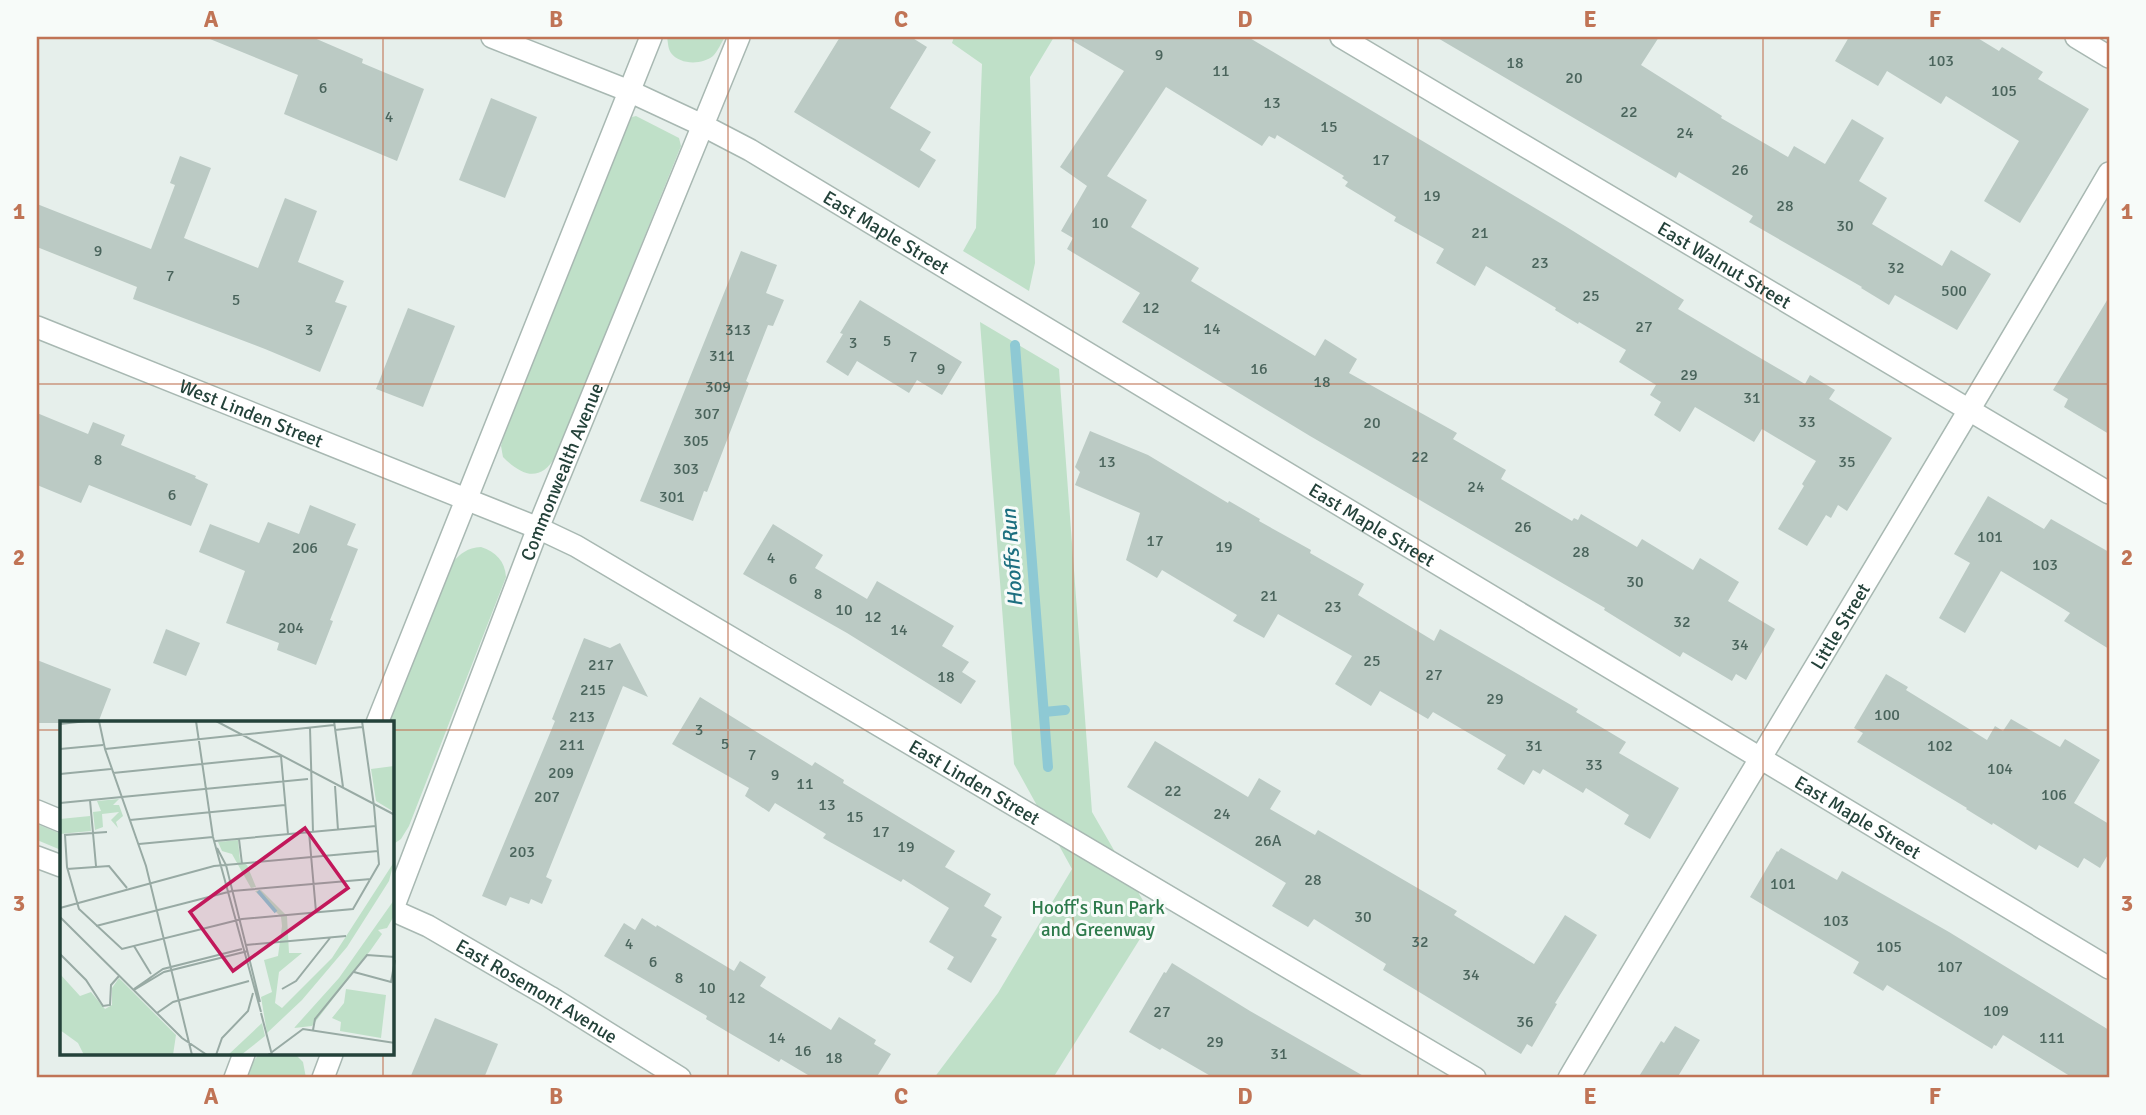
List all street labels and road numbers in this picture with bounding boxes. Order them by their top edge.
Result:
street label: East Maple Street [818,186,954,280]
street label: East Walnut Street [1653,217,1795,315]
street label: West Linden Street [176,374,327,454]
street label: Commonwealth Avenue [516,379,609,564]
street label: East Maple Street [1304,478,1439,573]
street label: Little Street [1806,579,1876,674]
street label: East Linden Street [904,735,1044,831]
street label: East Maple Street [1790,771,1925,865]
street label: East Rosemont Avenue [451,934,622,1049]

